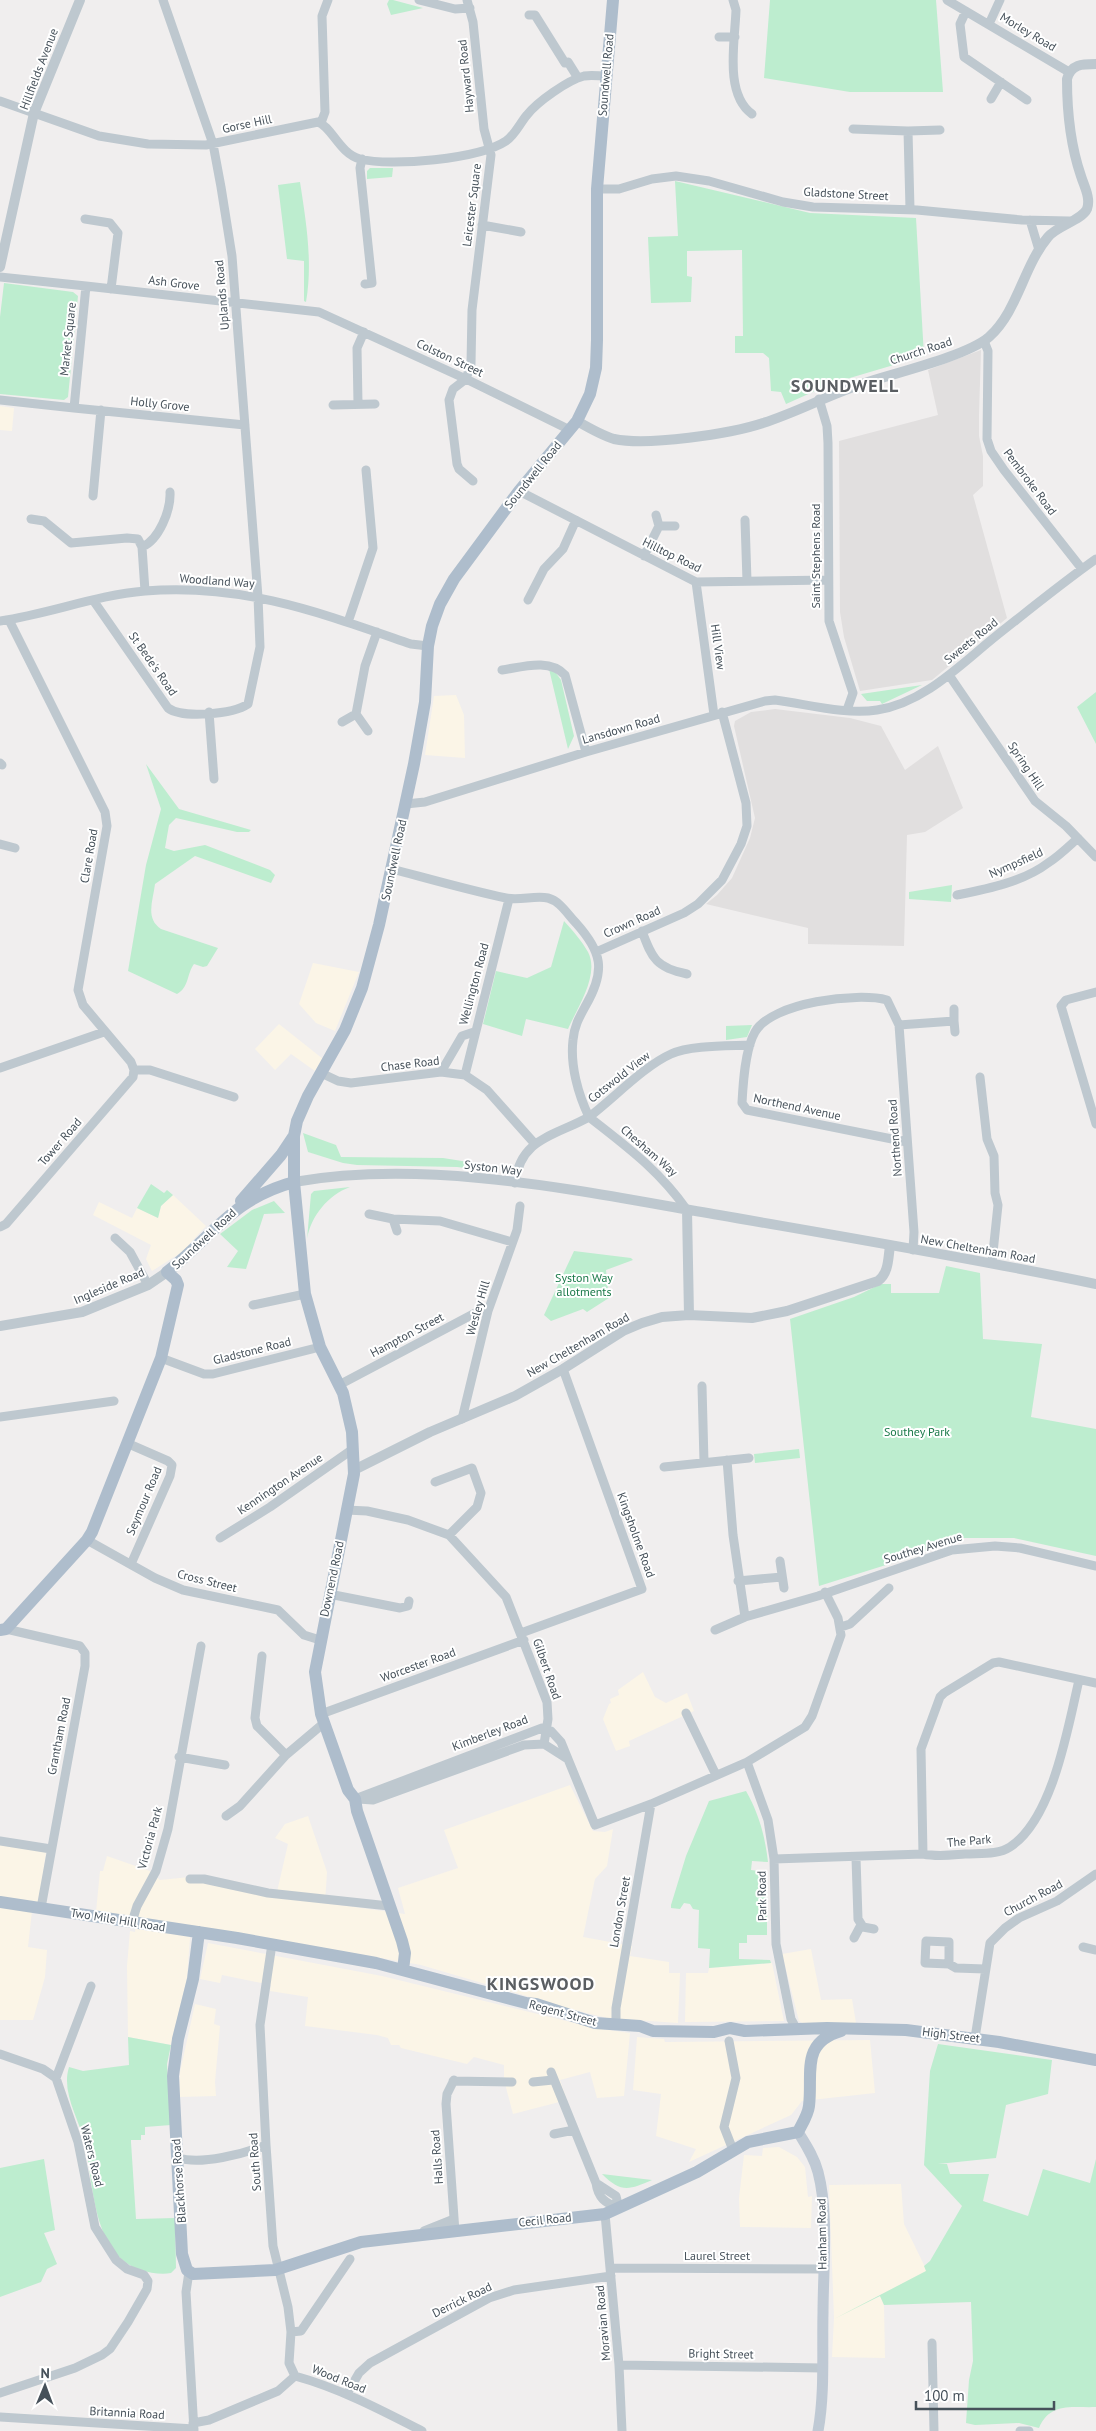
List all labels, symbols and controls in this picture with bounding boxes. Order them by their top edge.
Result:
street label: Morley Road [997,9,1059,54]
street label: Hillfields Avenue [16,26,61,112]
street label: Soundwell Road [594,33,617,117]
street label: Hayward Road [454,39,477,113]
street label: Gorse Hill [221,111,274,136]
street label: Leicester Square [459,162,484,247]
street label: Gladstone Street [803,184,889,203]
street label: Uplands Road [211,259,232,331]
street label: Ash Grove [148,272,200,293]
street label: Market Square [56,301,79,376]
street label: Church Road [888,333,954,368]
street label: Colston Street [414,335,486,380]
district label: SOUNDWELL [791,374,899,397]
street label: Holly Grove [130,393,190,414]
street label: Soundwell Road [501,438,564,512]
street label: Pembroke Road [1001,445,1060,518]
street label: Saint Stephens Road [808,503,823,609]
street label: Hilltop Road [640,534,704,575]
street label: Woodland Way [179,570,255,591]
street label: Sweets Road [941,614,1001,667]
street label: Hill View [708,623,729,671]
street label: St Bede's Road [126,629,181,699]
street label: Lansdown Road [580,710,662,747]
street label: Spring Hill [1005,739,1048,793]
street label: Soundwell Road [378,818,409,902]
street label: Clare Road [76,827,101,884]
street label: Nympsfield [986,844,1045,881]
street label: Crown Road [601,902,663,941]
street label: Wellington Road [455,941,492,1027]
street label: Cotswold View [585,1048,653,1106]
street label: Chase Road [380,1052,440,1075]
street label: Northend Avenue [752,1090,842,1123]
street label: Northend Road [884,1099,905,1177]
street label: Tower Road [35,1115,85,1169]
street label: Chesham Way [618,1122,681,1180]
street label: Syston Way [463,1157,523,1179]
street label: Soundwell Road [168,1205,239,1272]
street label: New Cheltenham Road [920,1231,1037,1266]
street label: Ingleside Road [71,1264,146,1307]
park label: Syston Way allotments [555,1270,613,1299]
street label: Wesley Hill [463,1278,493,1337]
street label: Hampton Street [367,1309,446,1360]
street label: New Cheltenham Road [524,1309,632,1380]
street label: Gladstone Road [211,1334,292,1367]
park label: Southey Park [884,1424,950,1439]
street label: Kennington Avenue [234,1450,325,1518]
street label: Seymour Road [122,1464,165,1537]
street label: Kingsholme Road [614,1490,659,1579]
street label: Southey Avenue [882,1528,964,1567]
street label: Downend Road [316,1540,347,1618]
street label: Cross Street [176,1566,239,1595]
street label: Gilbert Road [530,1636,565,1701]
street label: Worcester Road [378,1644,457,1685]
street label: Grantham Road [44,1696,73,1776]
street label: Kimberley Road [450,1711,530,1754]
street label: Victoria Park [134,1805,165,1872]
street label: The Park [946,1831,992,1850]
street label: Park Road [754,1871,769,1921]
street label: London Street [606,1875,633,1949]
street label: Church Road [1001,1876,1065,1919]
street label: Two Mile Hill Road [70,1905,167,1934]
district label: KINGSWOOD [487,1972,595,1995]
street label: Regent Street [528,1996,599,2029]
street label: High Street [921,2024,981,2045]
street label: Waters Road [78,2123,107,2188]
street label: Halls Road [427,2129,446,2185]
street label: South Road [245,2132,264,2192]
street label: Blackhorse Road [168,2138,189,2224]
street label: Hanham Road [813,2198,830,2270]
street label: Cecil Road [518,2209,572,2230]
street label: Laurel Street [684,2248,750,2263]
street label: Derrick Road [429,2279,494,2320]
street label: Moravian Road [592,2284,613,2362]
street label: Bright Street [688,2345,754,2362]
north arrow [20,2361,70,2411]
street label: Wood Road [310,2361,369,2396]
text: N [40,2364,50,2382]
scale bar [916,2378,1054,2410]
text: 100 m [924,2386,965,2405]
street label: Britannia Road [89,2403,165,2422]

